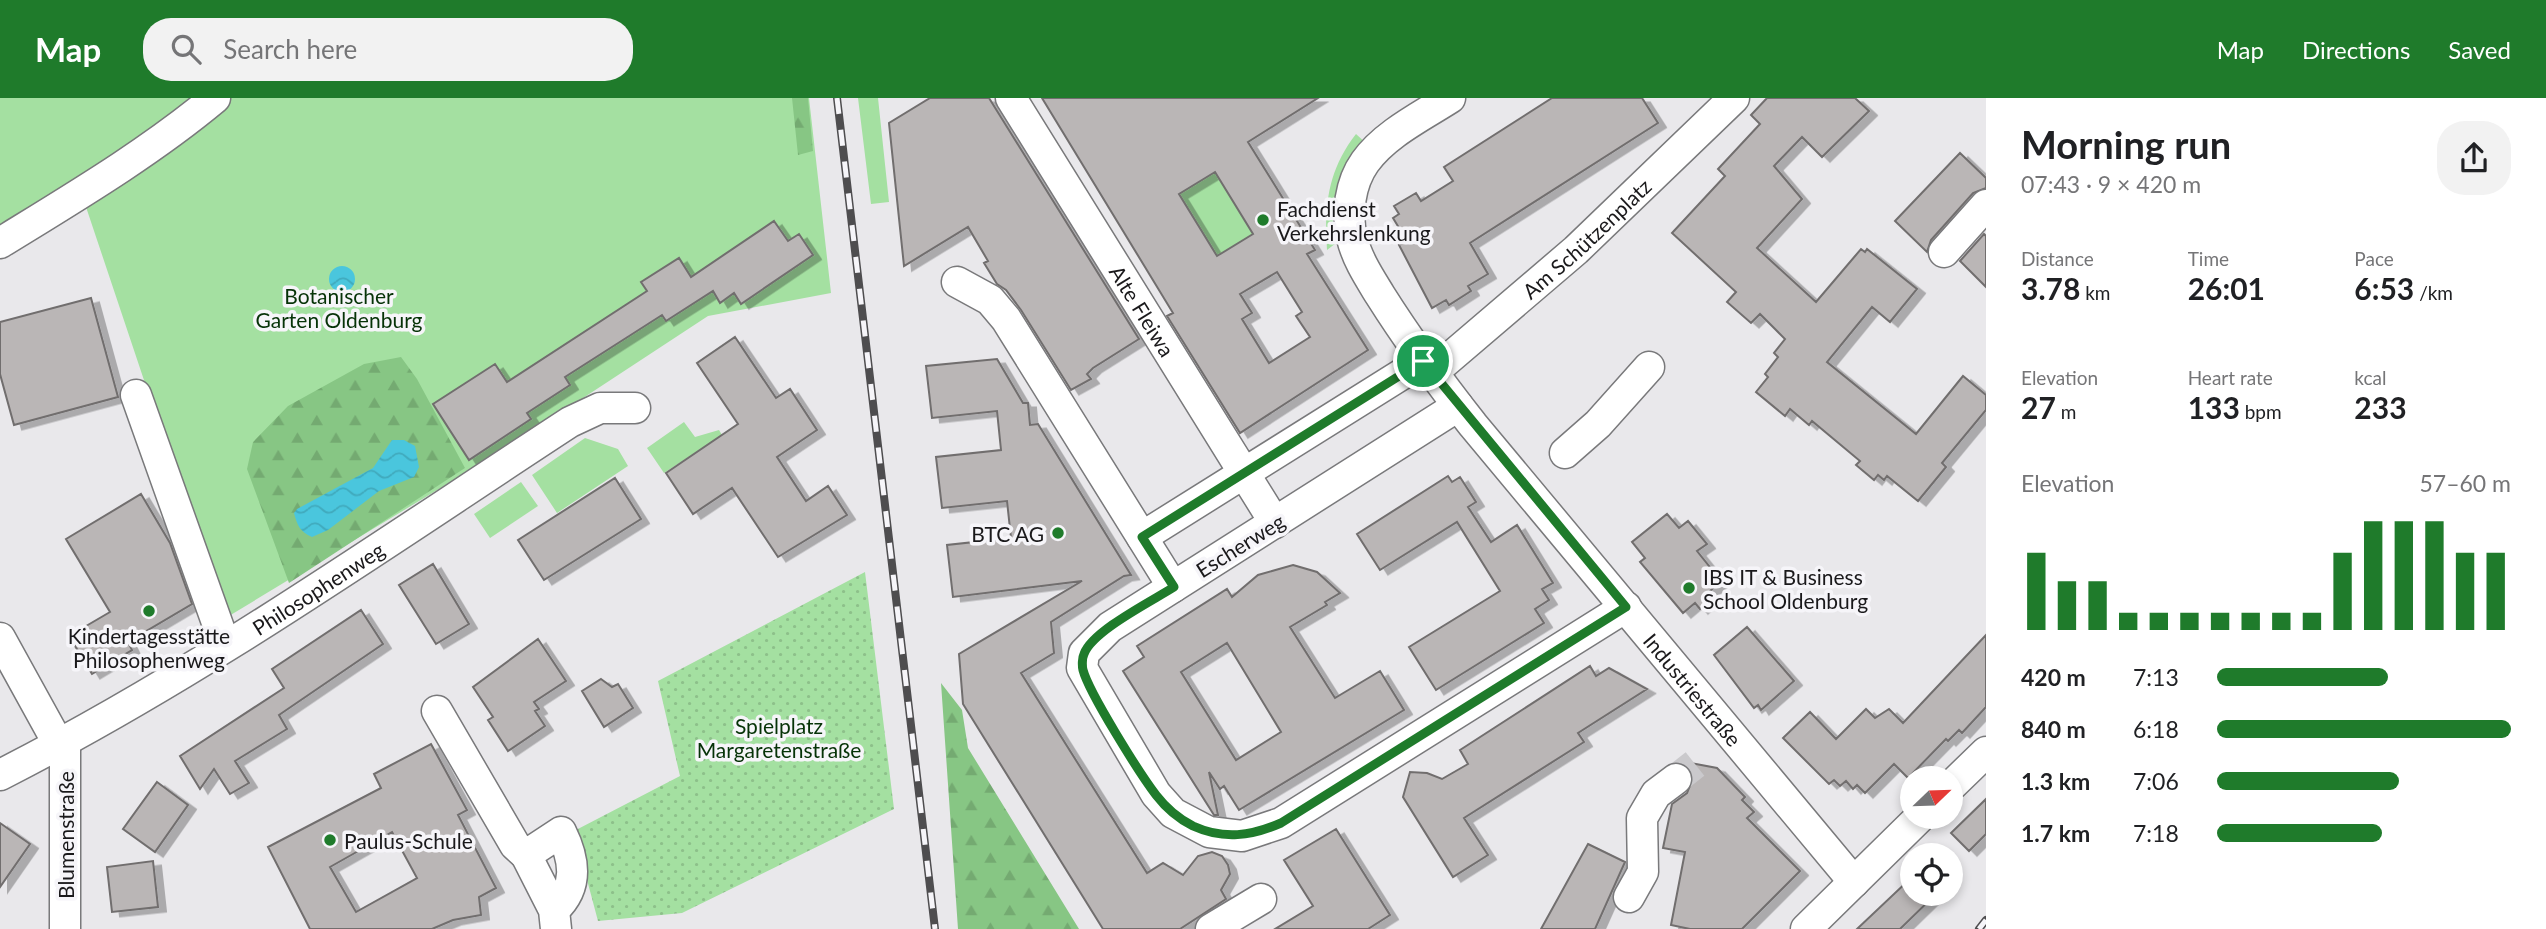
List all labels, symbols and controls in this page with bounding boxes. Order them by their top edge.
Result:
search box [143,18,633,81]
text: Map [35,29,101,69]
icon: search [167,30,205,68]
text: Search here [223,33,357,65]
text: Map [2217,35,2264,64]
text: Directions [2302,35,2410,64]
text: Saved [2448,35,2511,64]
text: Morning run [2021,121,2231,167]
button: share [2437,121,2511,195]
text: 07:43 · 9 × 420 m [2021,170,2201,198]
street label: Am Schützenplatz [1517,173,1656,303]
place label: Fachdienst Verkehrslenkung [1277,196,1431,245]
marker: Fachdienst Verkehrslenkung [1255,212,1271,228]
text: Distance [2021,247,2094,270]
text: Time [2188,247,2229,270]
text: Pace [2354,247,2394,270]
street label: Alte Fleiwa [1105,260,1181,361]
text: 3.78 [2021,270,2080,306]
text: 26:01 [2188,270,2265,306]
text: 6:53 [2354,270,2414,306]
text: km [2080,281,2110,304]
text: /km [2414,281,2453,304]
park label: Botanischer Garten Oldenburg [256,283,423,332]
pin [1393,331,1453,391]
icon: arrive [1404,342,1442,380]
text: Elevation [2021,366,2098,389]
text: Heart rate [2188,366,2273,389]
text: kcal [2354,366,2386,389]
text: 27 [2021,389,2056,425]
text: 133 [2188,389,2240,425]
text: 233 [2354,389,2407,425]
text: m [2056,400,2076,423]
text: bpm [2240,400,2282,423]
text: Elevation [2021,469,2114,497]
text: 57–60 m [2419,469,2511,497]
street label: Escherweg [1191,508,1289,582]
place label: BTC AG [971,521,1044,546]
marker: BTC AG [1050,525,1066,541]
street label: Philosophenweg [247,536,388,640]
place label: IBS IT & Business School Oldenburg [1703,564,1868,613]
marker: IBS IT & Business School Oldenburg [1681,580,1697,596]
marker: Kindertagesstätte Philosophenweg [141,603,157,619]
place label: Kindertagesstätte Philosophenweg [68,623,230,672]
street label: Industriestraße [1639,628,1747,751]
text: 420 m [2021,663,2086,691]
text: 7:13 [2133,663,2179,691]
park label: Spielplatz Margaretenstraße [697,713,861,762]
text: 840 m [2021,715,2086,743]
text: 6:18 [2133,715,2179,743]
north arrow [1900,766,1964,830]
map controls [1900,766,1963,906]
text: 1.3 km [2021,767,2090,795]
text: 7:06 [2133,767,2179,795]
street label: Blumenstraße [53,771,78,899]
text: 1.7 km [2021,819,2090,847]
text: 7:18 [2133,819,2179,847]
place label: Paulus-Schule [344,828,473,853]
marker: Paulus-Schule [322,832,338,848]
button: locate [1900,843,1963,906]

